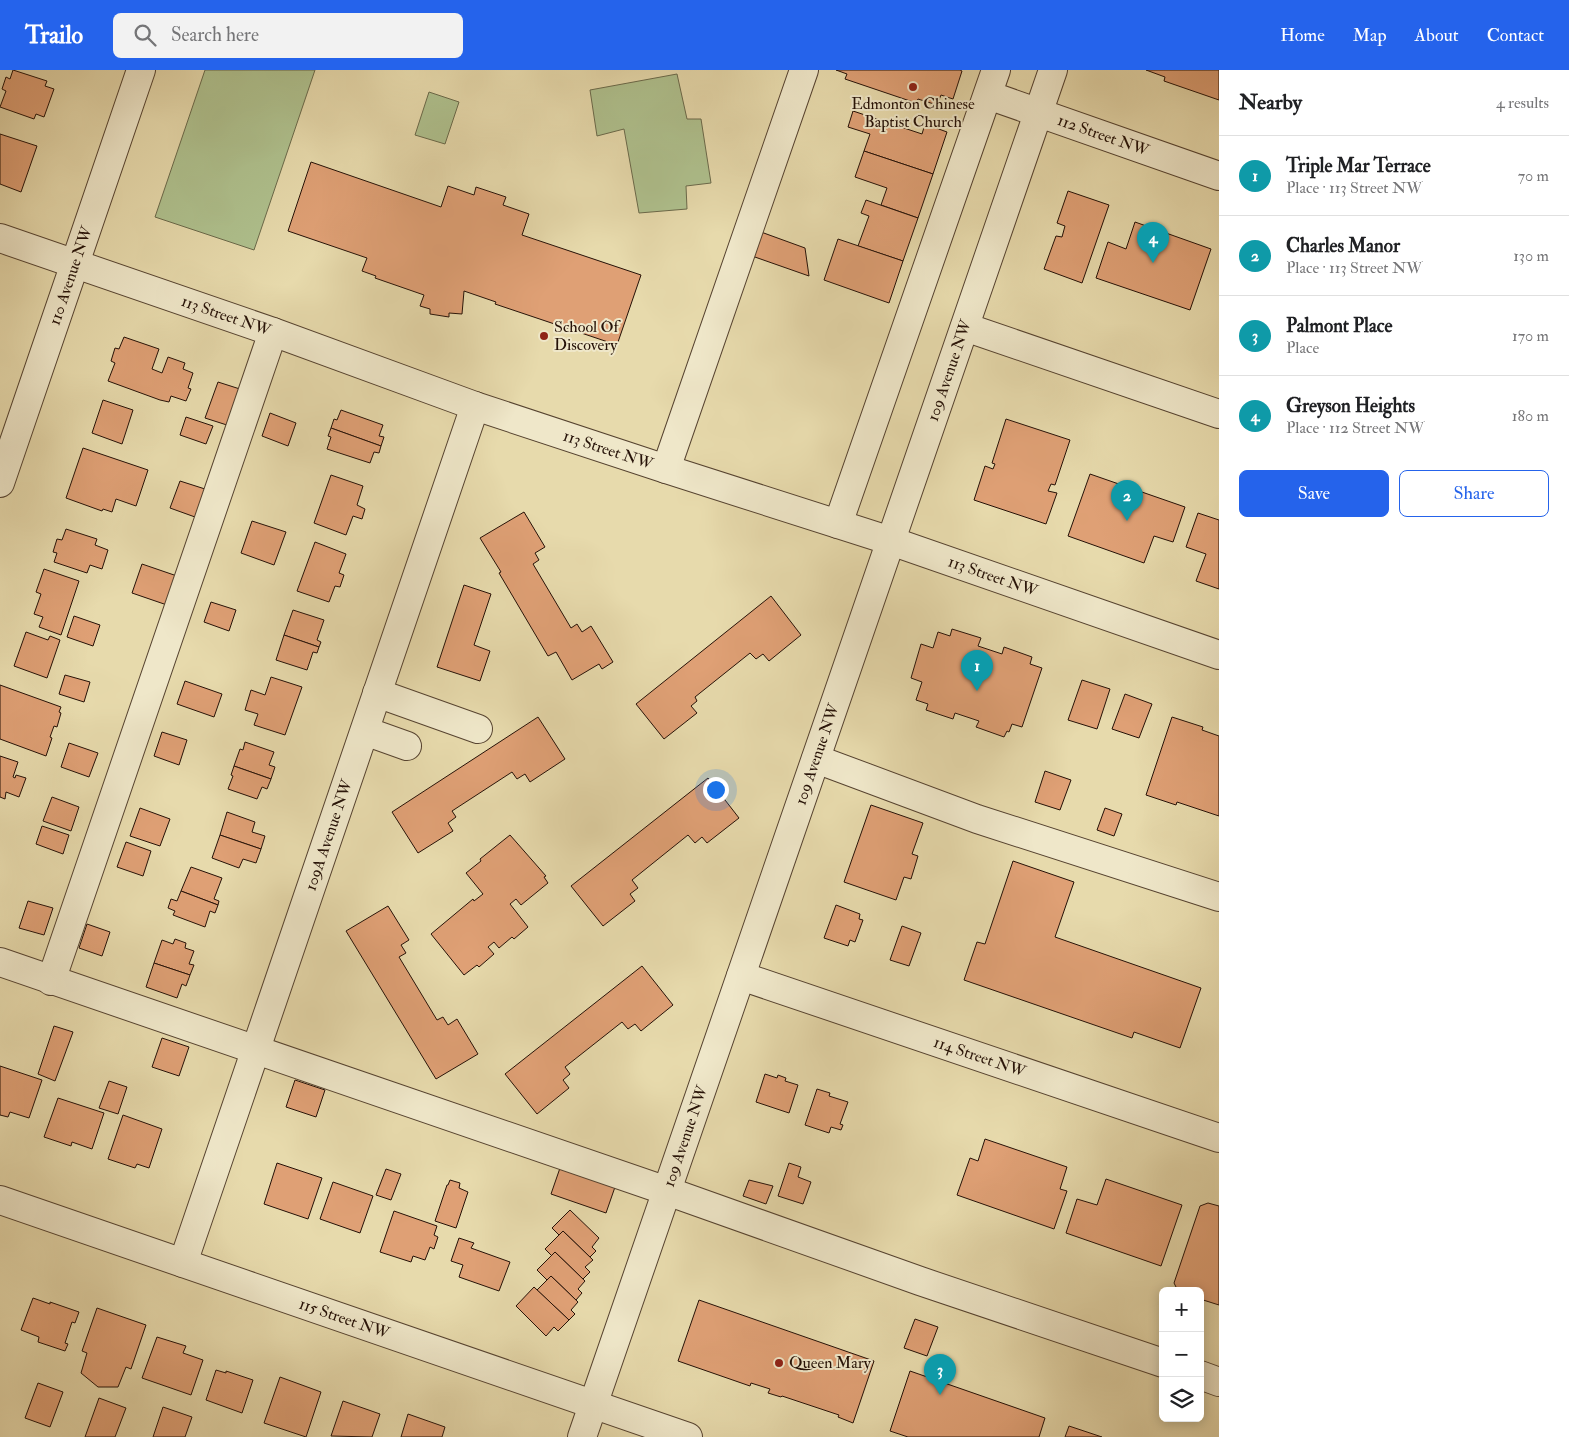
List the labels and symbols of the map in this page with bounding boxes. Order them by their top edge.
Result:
marker: Edmonton Chinese Baptist Church [907,81,919,93]
place label: Edmonton Chinese Baptist Church [851,94,975,133]
street label: 112 Street NW [1055,110,1152,161]
pin: 4 [1137,222,1169,263]
street label: 110 Avenue NW [45,223,97,328]
street label: 113 Street NW [179,291,274,341]
place label: School Of Discovery [554,317,622,355]
street label: 109 Avenue NW [923,317,976,424]
marker: School Of Discovery [538,330,550,342]
street label: 113 Street NW [561,426,656,474]
pin: 2 [1111,480,1143,521]
street label: 113 Street NW [945,552,1041,601]
pin: 1 [961,650,993,691]
street label: 109 Avenue NW [791,700,844,808]
street label: 109A Avenue NW [301,776,357,893]
your location [703,777,729,803]
street label: 114 Street NW [931,1032,1029,1082]
street label: 109 Avenue NW [659,1082,713,1190]
street label: 115 Street NW [296,1294,393,1344]
place label: Queen Mary [789,1353,872,1373]
pin: 3 [924,1354,956,1395]
marker: Queen Mary [773,1357,785,1369]

